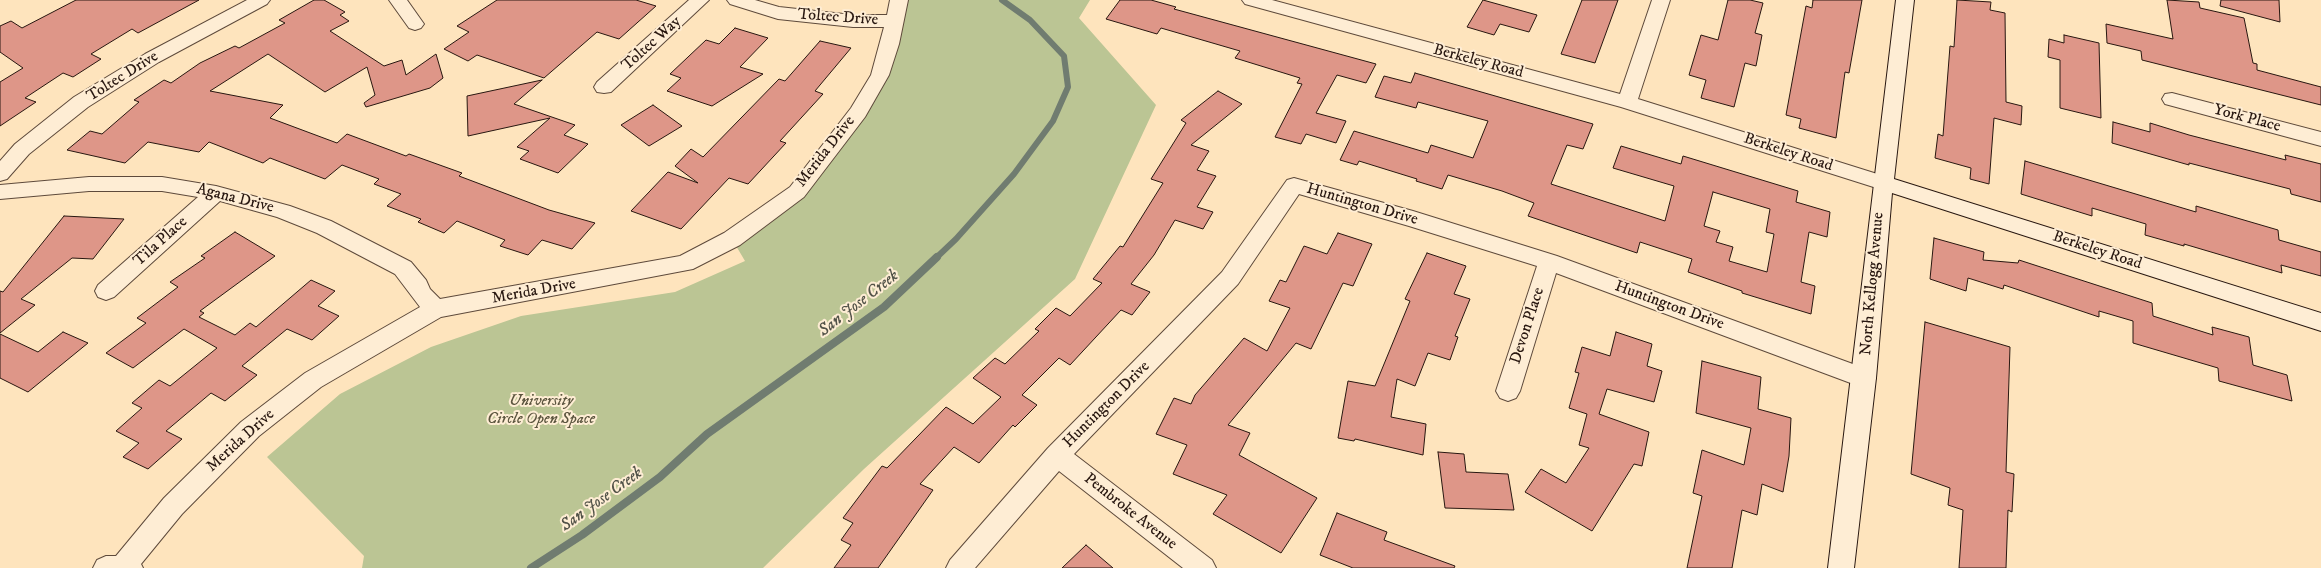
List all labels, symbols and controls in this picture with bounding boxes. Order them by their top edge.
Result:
street label: Toltec Drive [797,6,879,30]
street label: Toltec Way [618,12,686,76]
street label: Berkeley Road [1431,41,1525,83]
street label: Toltec Drive [84,48,162,106]
street label: York Place [2211,101,2283,137]
street label: Merida Drive [792,113,860,191]
street label: Berkeley Road [1741,130,1835,176]
street label: Agana Drive [194,180,276,218]
street label: Huntington Drive [1304,180,1420,230]
street label: North Kellogg Avenue [1857,212,1889,356]
street label: Tila Place [130,213,192,271]
street label: Berkeley Road [2050,228,2144,274]
water label: San Jose Creek [815,266,903,342]
street label: Merida Drive [491,275,577,309]
street label: Huntington Drive [1612,277,1726,335]
street label: Devon Place [1507,285,1549,367]
street label: Huntington Drive [1060,358,1154,452]
park label: University Circle Open Space [487,392,595,430]
street label: Merida Drive [203,405,279,477]
water label: San Jose Creek [557,463,647,537]
street label: Pembroke Avenue [1080,470,1180,554]

